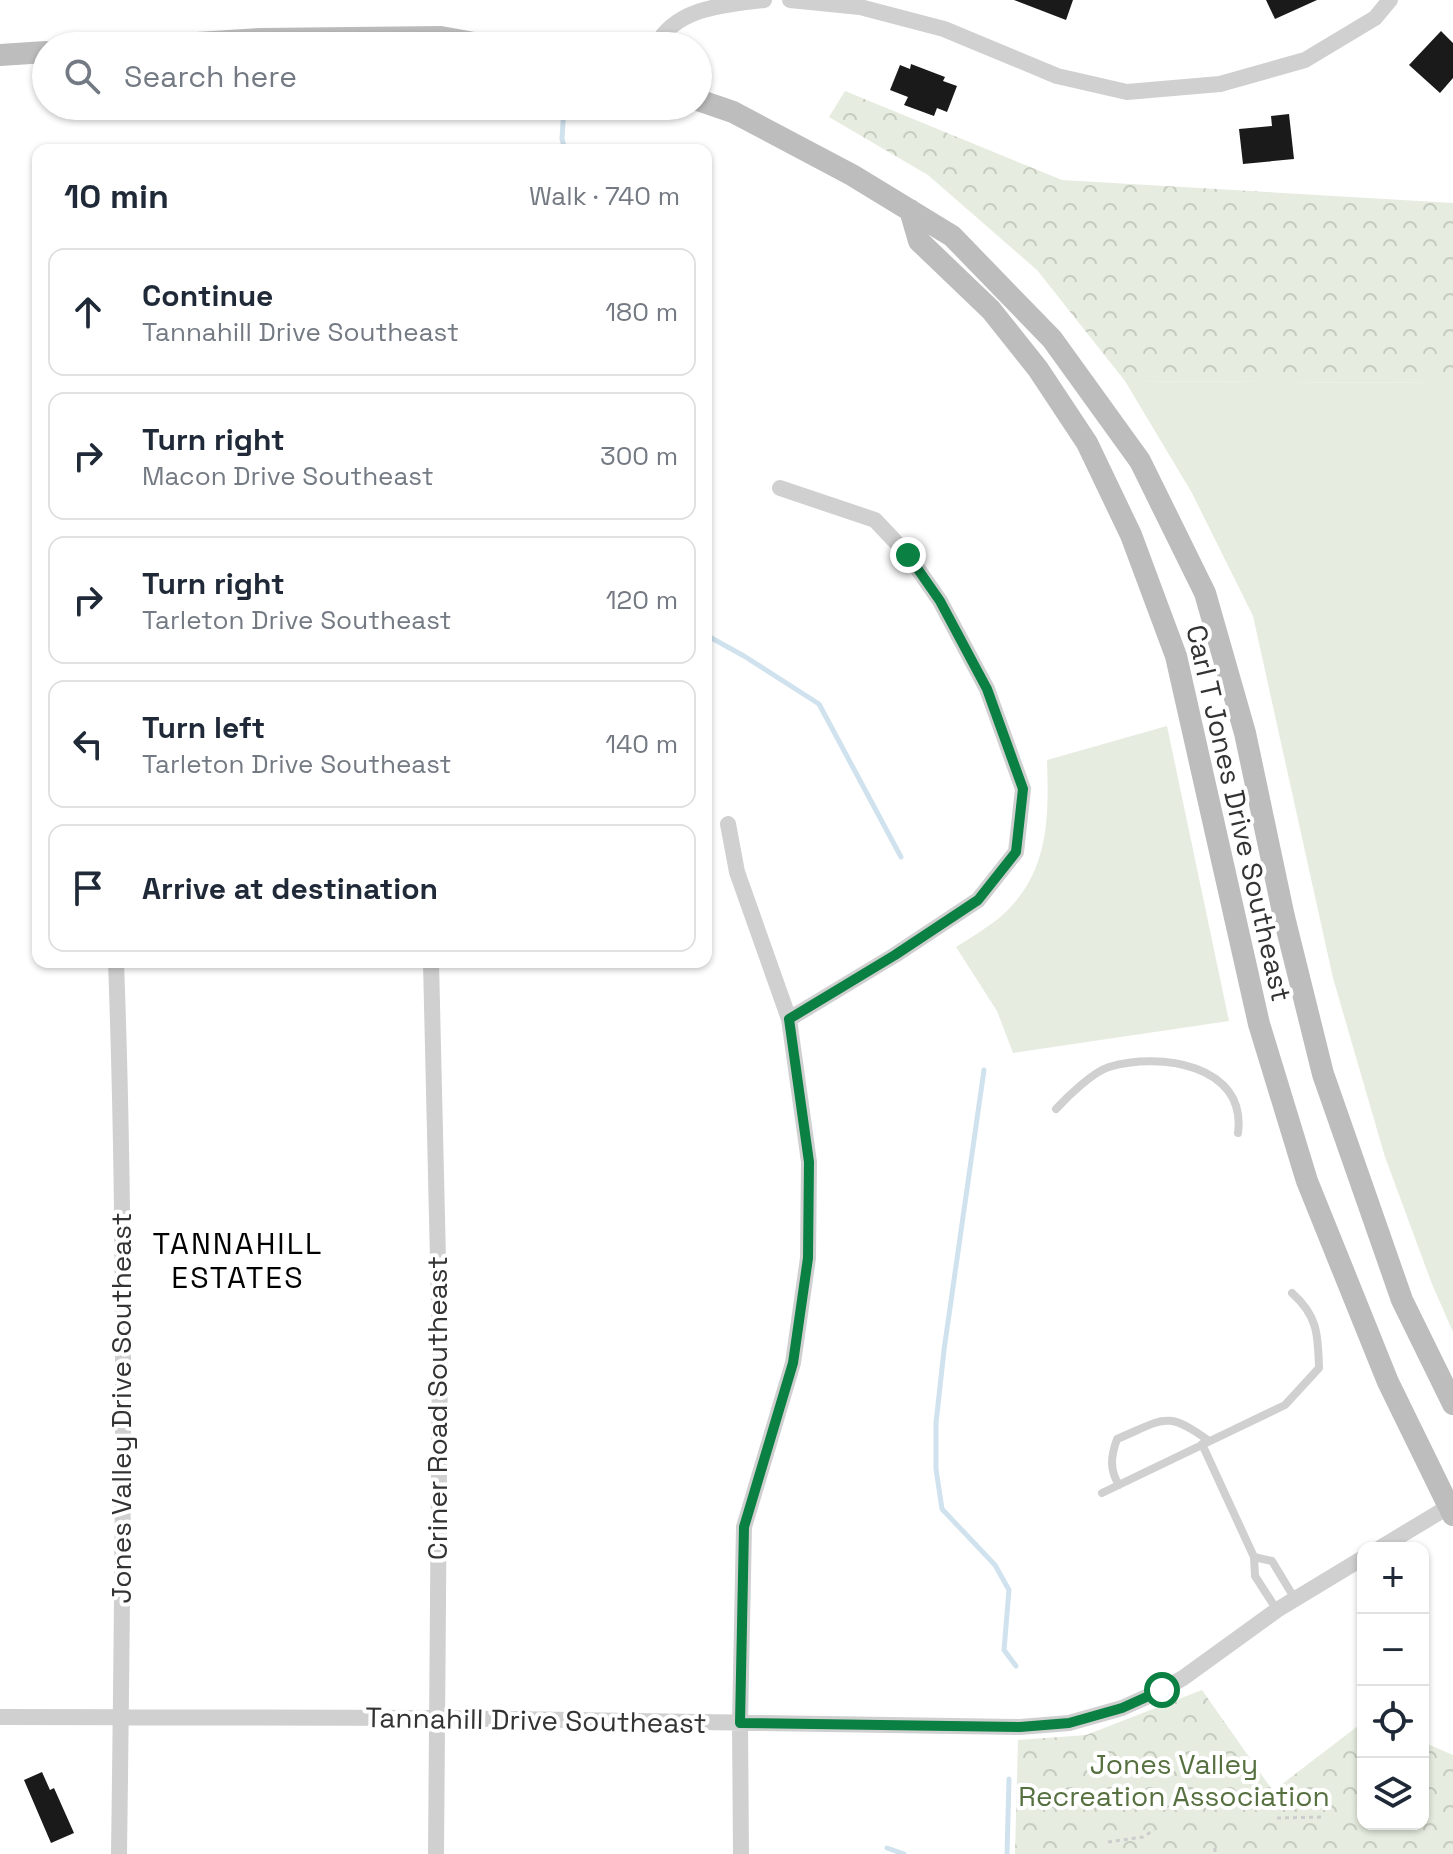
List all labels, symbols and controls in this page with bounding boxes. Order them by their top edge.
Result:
search box [32,32,712,120]
icon: search [60,54,104,98]
text: Search here [124,57,297,96]
text: 10 min [64,175,169,218]
text: Walk · 740 m [529,179,680,213]
text: Continue [142,276,273,315]
icon: ahead [66,290,110,334]
text: 180 m [605,295,678,329]
text: Tannahill Drive Southeast [142,315,459,349]
text: Turn right [142,420,285,459]
icon: right [66,434,110,478]
text: 300 m [600,439,678,473]
text: Macon Drive Southeast [142,459,434,493]
route end [890,537,926,573]
text: Turn right [142,564,285,603]
icon: right [66,578,110,622]
text: 120 m [606,583,678,617]
text: Tarleton Drive Southeast [142,603,452,637]
street label: Carl T Jones Drive Southeast [1178,621,1300,1005]
text: Turn left [142,708,265,747]
icon: left [66,722,110,766]
text: 140 m [605,727,678,761]
text: Tarleton Drive Southeast [142,747,452,781]
icon: arrive [66,866,110,910]
text: Arrive at destination [142,869,438,908]
street label: Jones Valley Drive Southeast [103,1212,139,1604]
district label: TANNAHILL ESTATES [153,1224,323,1297]
street label: Criner Road Southeast [419,1256,455,1560]
map controls [1357,1542,1429,1830]
button: + [1357,1542,1429,1614]
button: − [1357,1614,1429,1686]
route start [1144,1672,1180,1708]
button: locate [1357,1686,1429,1758]
street label: Tannahill Drive Southeast [365,1699,707,1741]
park label: Jones Valley Recreation Association [1018,1746,1330,1814]
button: layers [1357,1758,1429,1830]

